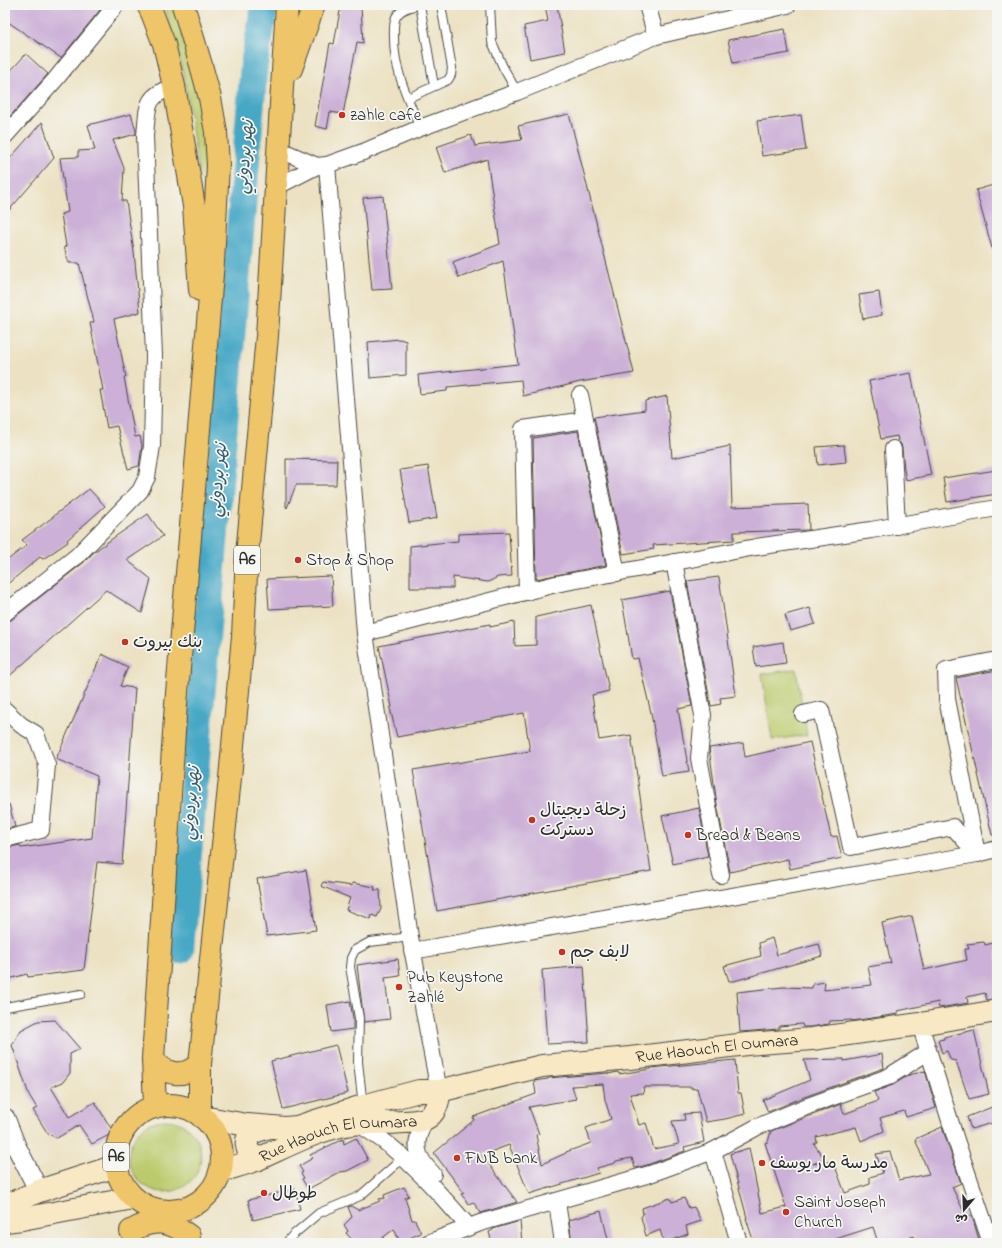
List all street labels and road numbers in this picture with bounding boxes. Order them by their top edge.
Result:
road number: A6 [234,546,260,574]
street label: Rue Haouch El Oumara [634,1028,799,1070]
street label: Rue Haouch El Oumara [255,1109,418,1169]
road number: A6 [103,1143,129,1171]

